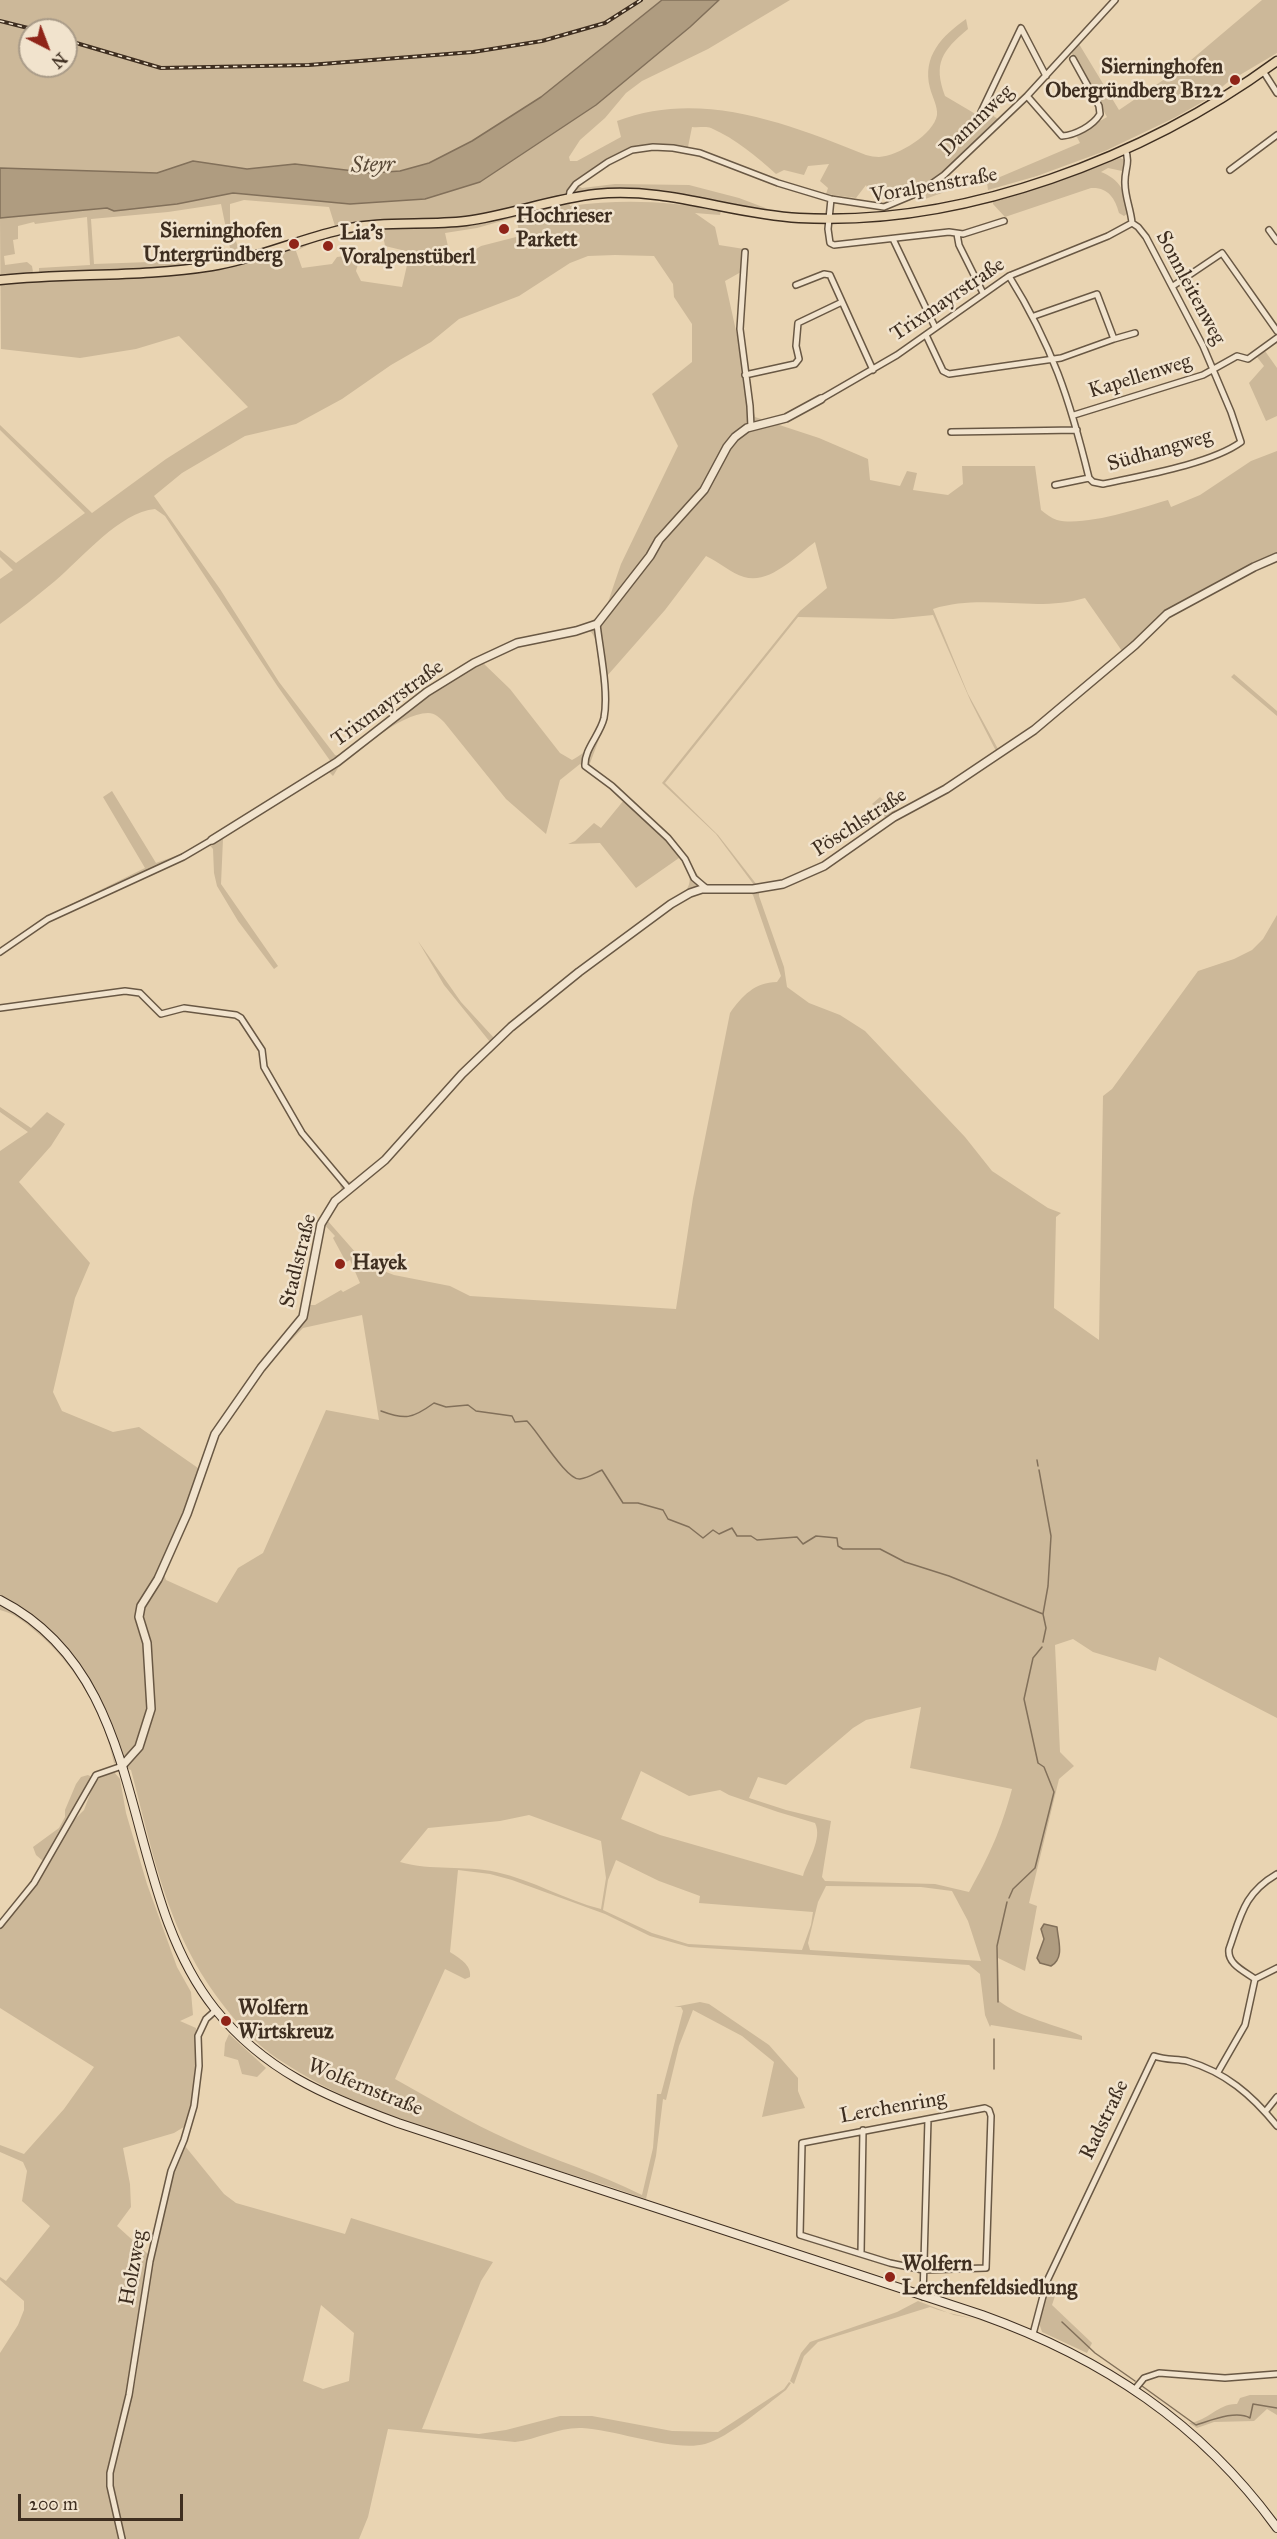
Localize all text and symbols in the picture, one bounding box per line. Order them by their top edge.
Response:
north arrow [18,18,78,78]
text: N [48,49,70,72]
place label: Sierninghofen Obergründberg B122 [1045,55,1223,105]
marker: Sierninghofen Obergründberg B122 [1228,73,1242,87]
street label: Dammweg [935,80,1019,162]
water label: Steyr [350,152,396,180]
street label: Voralpenstraße [869,162,999,210]
place label: Hochrieser Parkett [516,204,612,254]
place label: Sierninghofen Untergründberg [143,219,282,269]
place label: Lia's Voralpenstüberl [340,221,476,271]
marker: Hochrieser Parkett [497,222,511,236]
street label: Sonnleitenweg [1150,227,1230,349]
marker: Sierninghofen Untergründberg [287,237,301,251]
marker: Lia's Voralpenstüberl [321,239,335,253]
street label: Trixmayrstraße [886,253,1010,347]
street label: Kapellenweg [1085,349,1195,405]
street label: Südhangweg [1105,424,1215,478]
street label: Trixmayrstraße [327,655,449,753]
street label: Pöschlstraße [808,783,912,863]
street label: Stadlstraße [275,1211,323,1311]
place label: Hayek [352,1251,407,1277]
marker: Hayek [333,1257,347,1271]
place label: Wolfern Wirtskreuz [238,1996,334,2046]
marker: Wolfern Wirtskreuz [219,2014,233,2028]
street label: Wolfernstraße [304,2054,426,2122]
street label: Radstraße [1075,2076,1135,2164]
street label: Lerchenring [838,2086,948,2130]
street label: Holzweg [115,2228,153,2308]
place label: Wolfern Lerchenfeldsiedlung [902,2252,1077,2302]
marker: Wolfern Lerchenfeldsiedlung [883,2270,897,2284]
scale bar [21,2482,186,2520]
text: 200 m [29,2493,78,2515]

